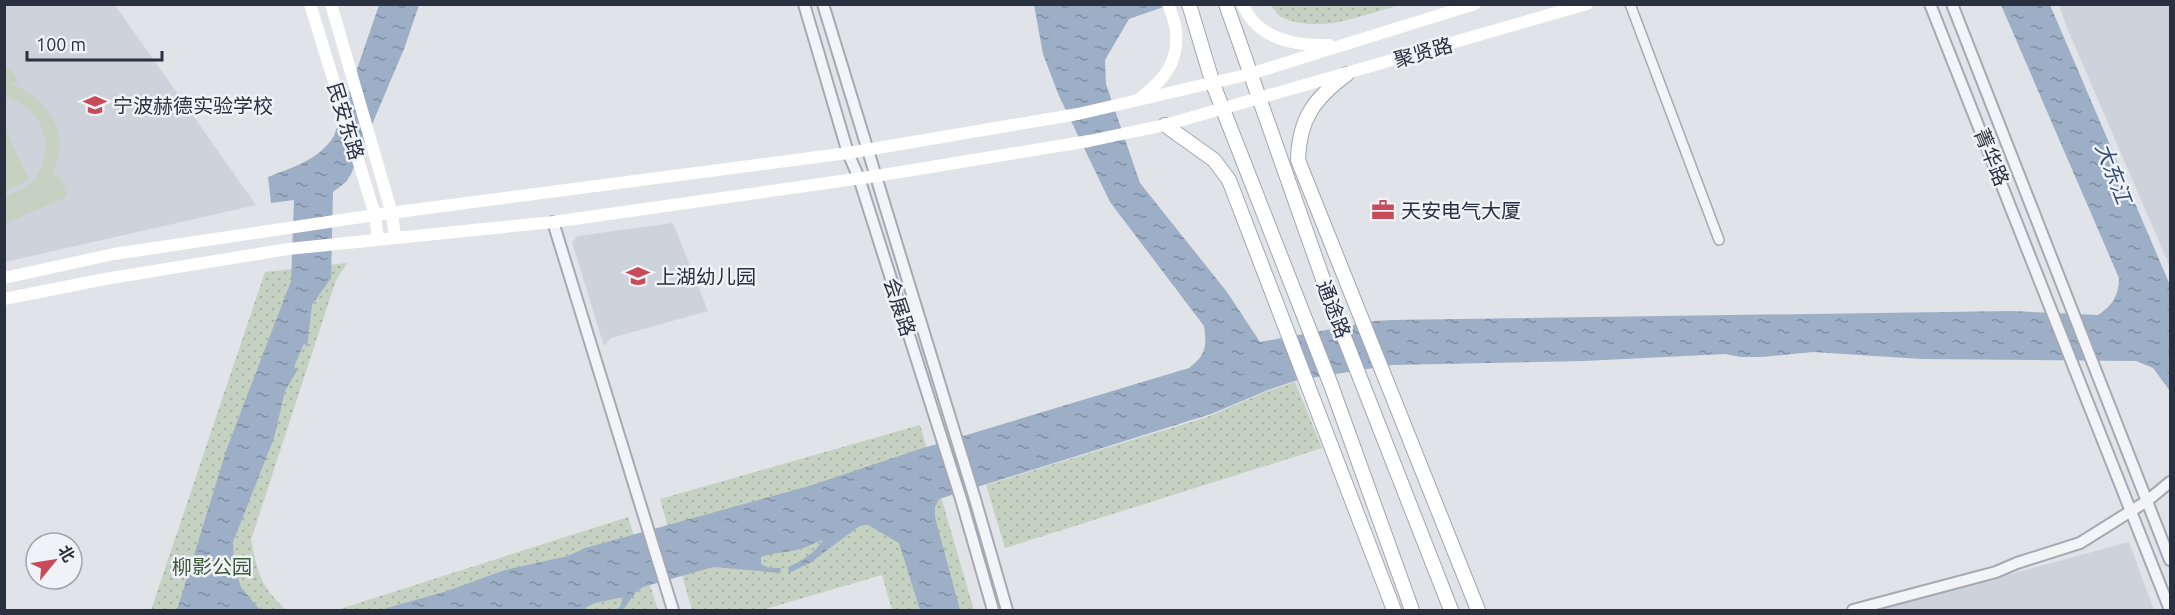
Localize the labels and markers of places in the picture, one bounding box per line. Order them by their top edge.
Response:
school or university icon: 宁波赫德实验学校 [82,92,108,118]
place label: 宁波赫德实验学校 [113,94,273,117]
office icon: 天安电气大厦 [1370,197,1396,223]
place label: 天安电气大厦 [1401,199,1521,222]
school or university icon: 上湖幼儿园 [625,263,651,289]
place label: 上湖幼儿园 [656,265,756,288]

